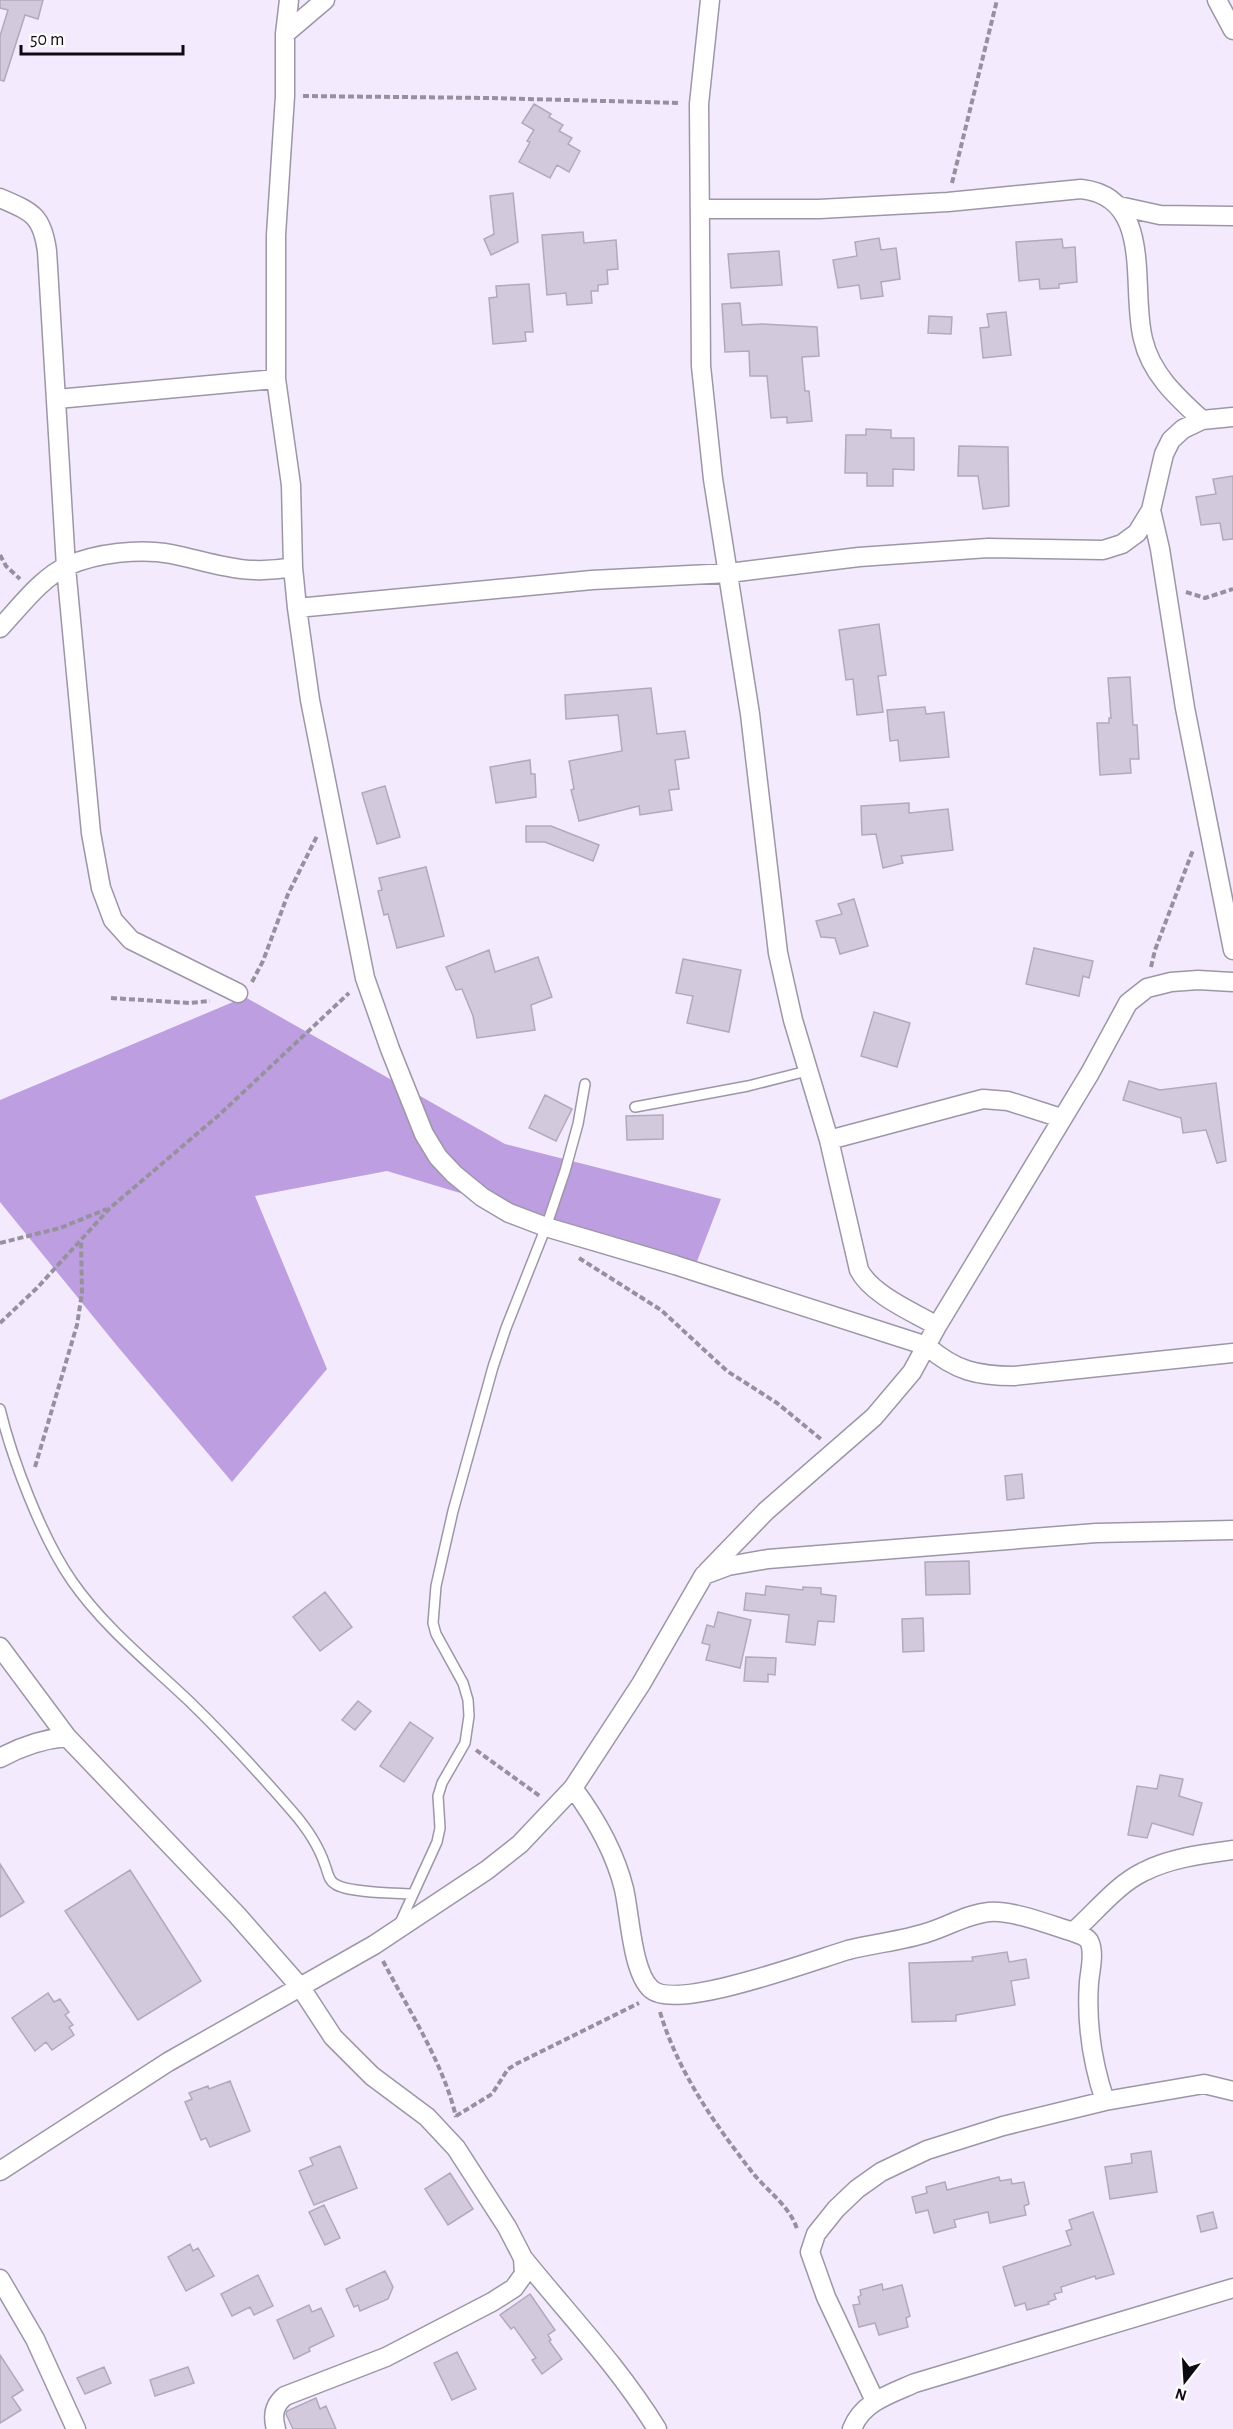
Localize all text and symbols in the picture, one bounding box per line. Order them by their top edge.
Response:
scale bar [21,18,183,56]
text: 50 m [30,31,64,49]
north arrow [1155,2351,1215,2411]
text: N [1173,2385,1189,2404]

